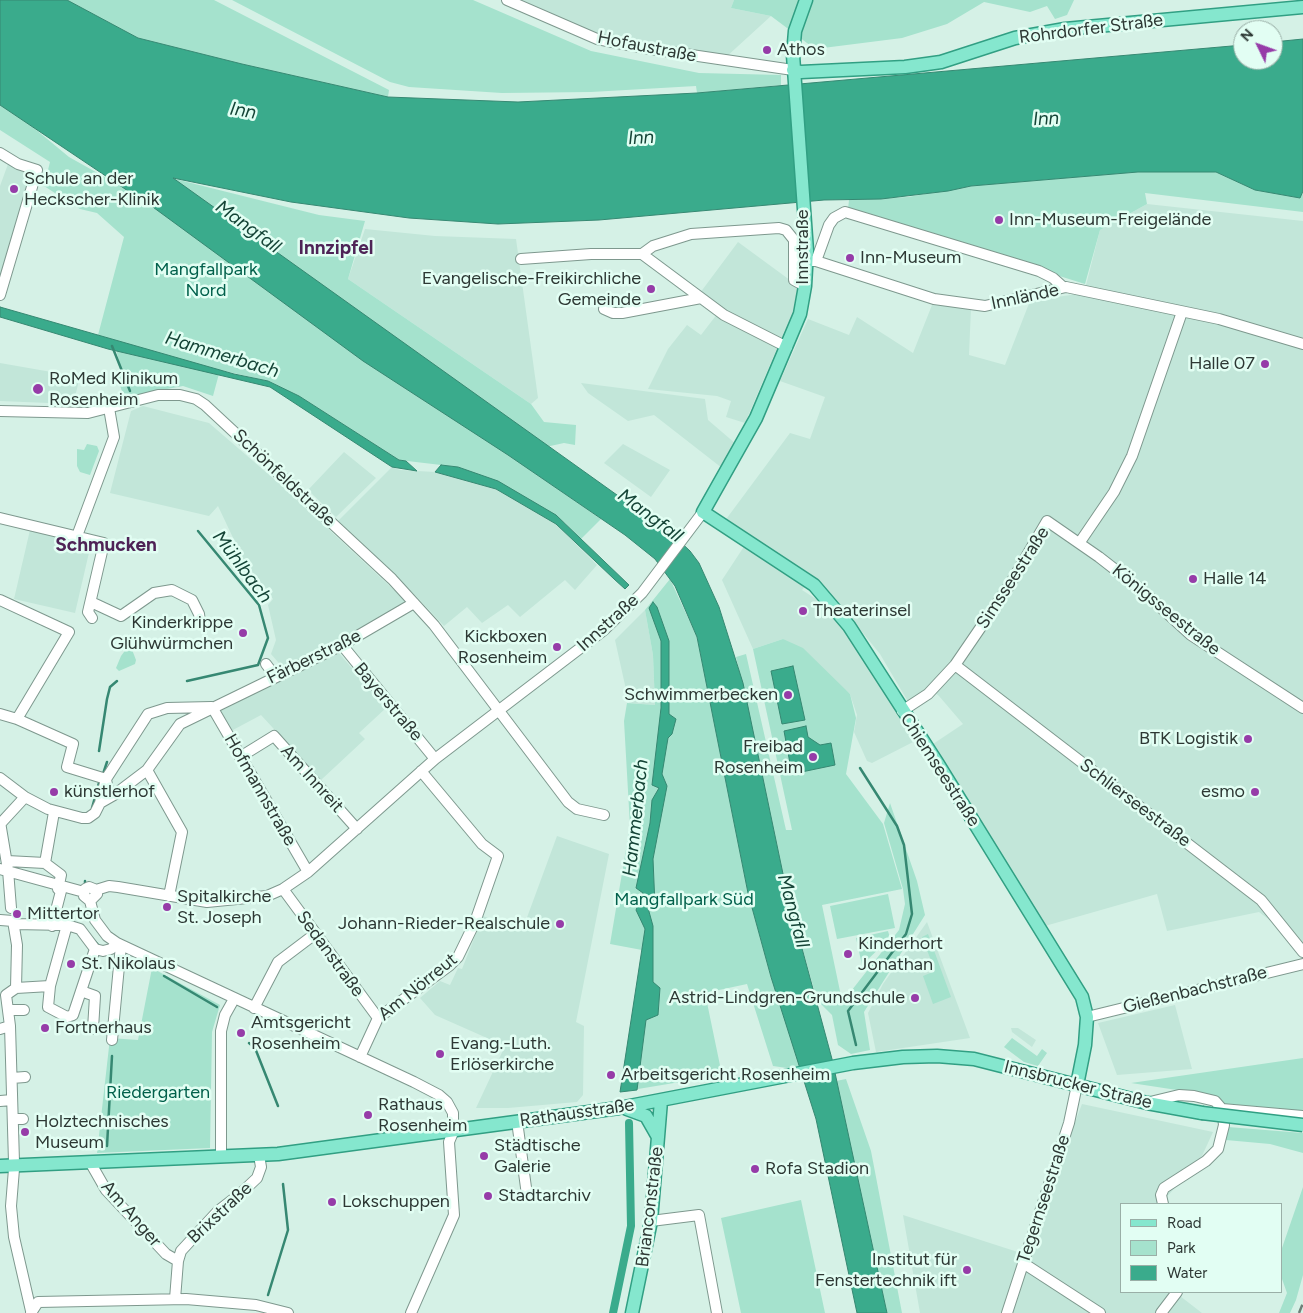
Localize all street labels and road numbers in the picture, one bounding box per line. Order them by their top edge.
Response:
street label: Rohrdorfer Straße [1018,9,1164,49]
street label: Hofaustraße [596,27,698,67]
street label: Innstraße [792,209,814,285]
street label: Innlände [989,279,1061,315]
street label: Schönfeldstraße [228,425,340,531]
street label: Simsseestraße [972,523,1054,633]
street label: Königsseestraße [1108,560,1224,660]
street label: Innstraße [573,590,643,656]
street label: Färberstraße [263,625,365,689]
street label: Bayerstraße [349,658,427,746]
street label: Chiemseestraße [895,709,985,831]
street label: Hofmannstraße [219,730,301,850]
street label: Am Innreit [276,741,348,817]
street label: Schlierseestraße [1075,754,1195,852]
street label: Sedanstraße [292,907,368,1001]
street label: Am Nörreut [374,949,462,1025]
street label: Gießenbachstraße [1121,962,1269,1018]
street label: Innsbrucker Straße [1002,1056,1154,1114]
street label: Rathausstraße [518,1094,636,1132]
street label: Tegernseestraße [1013,1132,1075,1266]
street label: Brianconstraße [632,1146,668,1268]
street label: Am Anger [96,1176,166,1252]
street label: Brixstraße [183,1178,257,1248]

